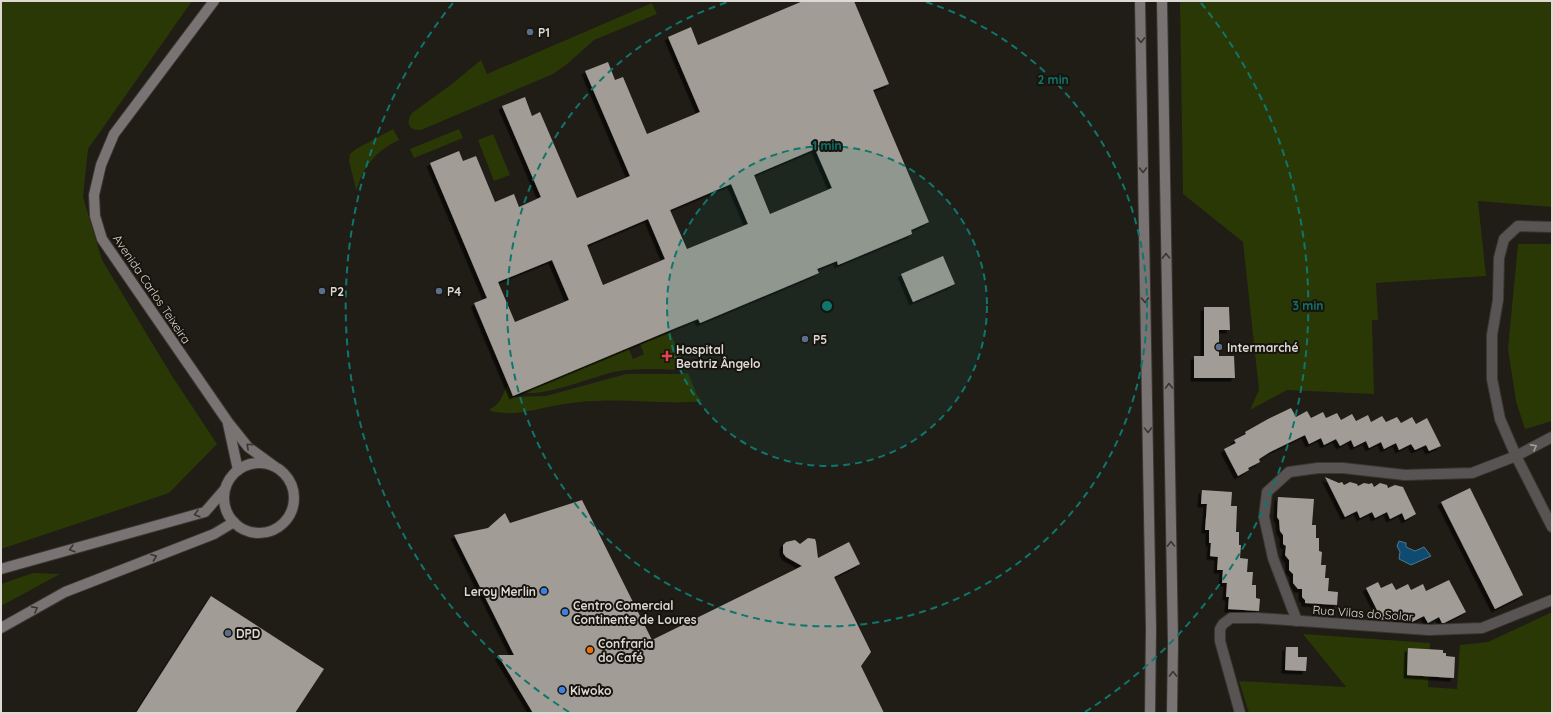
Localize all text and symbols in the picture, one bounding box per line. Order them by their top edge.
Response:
place label: P1 [538,25,550,40]
marker: P1 [525,27,535,37]
one-way arrow [1136,37,1145,43]
text: 2 min [1037,72,1069,87]
text: 1 min [812,138,842,153]
one-way arrow [1139,167,1147,173]
street label: Avenida Carlos Teixeira [110,232,194,346]
one-way arrow [1162,253,1170,259]
place label: P2 [330,284,344,299]
place label: P4 [447,284,461,299]
marker: P2 [317,286,327,296]
marker: P4 [434,286,444,296]
one-way arrow [1141,297,1149,303]
text: 3 min [1293,298,1323,313]
centre of rings [820,299,834,313]
place label: P5 [813,332,827,347]
marker: P5 [800,334,810,344]
place label: Intermarché [1227,340,1299,355]
place label: Hospital Beatriz Ângelo [676,342,761,371]
marker: Intermarché [1214,342,1224,352]
marker: Hospital Beatriz Ângelo [661,350,673,362]
one-way arrow [1164,383,1173,389]
one-way arrow [1143,427,1152,433]
one-way arrow [246,444,254,451]
one-way arrow [1530,444,1537,451]
one-way arrow [194,509,201,518]
one-way arrow [1167,541,1175,547]
one-way arrow [68,544,75,553]
one-way arrow [150,554,157,562]
place label: Leroy Merlin [464,584,536,599]
marker: Leroy Merlin [539,586,549,596]
place label: Centro Comercial Continente de Loures [573,598,697,627]
street label: Rua Vilas do Solar [1312,602,1414,624]
one-way arrow [31,607,38,614]
marker: Centro Comercial Continente de Loures [560,607,570,617]
place label: DPD [236,626,261,641]
marker: DPD [223,628,233,638]
place label: Confraria do Café [598,636,654,665]
marker: Confraria do Café [585,645,595,655]
one-way arrow [1168,671,1177,677]
place label: Kiwoko [570,683,612,698]
marker: Kiwoko [557,685,567,695]

